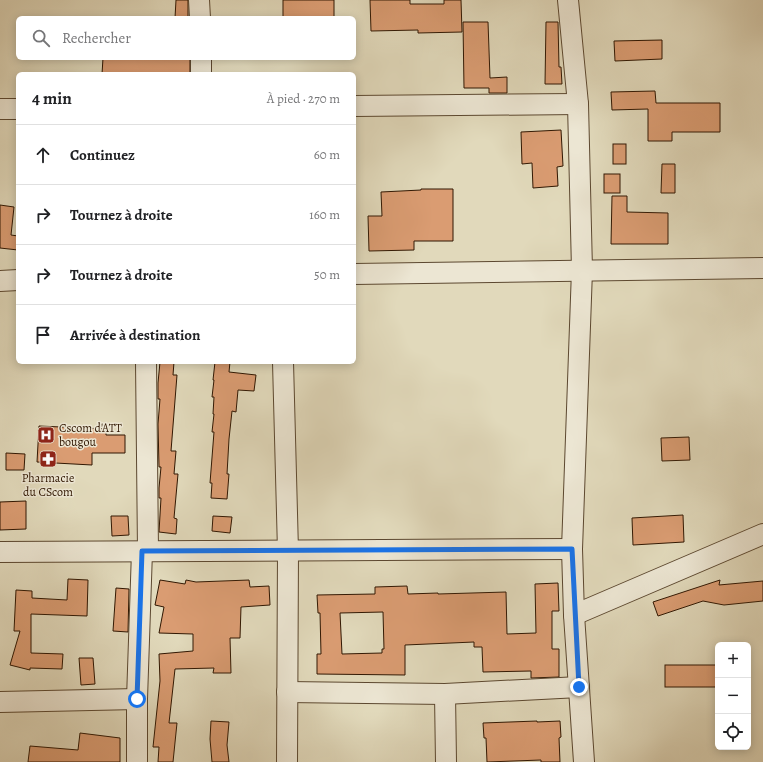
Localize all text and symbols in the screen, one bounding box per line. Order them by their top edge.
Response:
search box [16,16,356,60]
icon: search [30,27,52,49]
text: Rechercher [62,28,131,48]
text: 4 min [32,87,72,110]
text: À pied · 270 m [267,90,340,107]
icon: ahead [32,144,54,166]
text: Continuez [70,145,135,165]
text: 60 m [314,146,340,163]
icon: right [32,204,54,226]
text: Tournez à droite [70,205,173,225]
text: 160 m [309,206,340,223]
icon: right [32,264,54,286]
text: Tournez à droite [70,265,173,285]
text: 50 m [314,266,340,283]
icon: arrive [32,324,54,346]
text: Arrivée à destination [70,325,201,345]
place label: Cscom d'ATT bougou [59,420,122,450]
hospital icon: Cscom d'ATT bougou [36,425,56,445]
pharmacy icon: Pharmacie du CScom [38,449,58,469]
place label: Pharmacie du CScom [22,470,74,500]
map controls [715,642,751,750]
button: + [715,642,751,678]
route end [570,678,588,696]
button: − [715,678,751,714]
route start [128,690,146,708]
button: locate [715,714,751,750]

